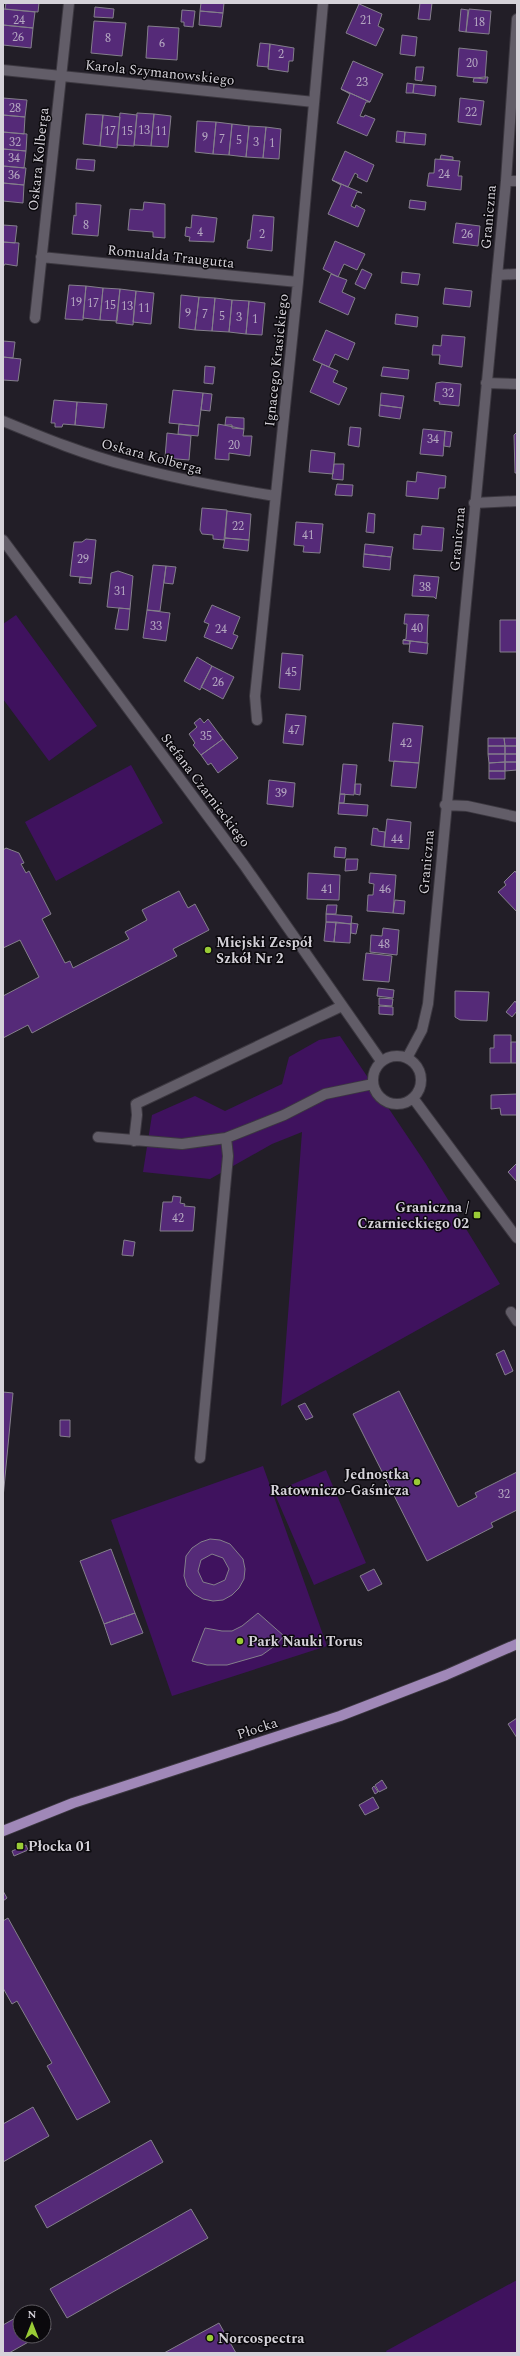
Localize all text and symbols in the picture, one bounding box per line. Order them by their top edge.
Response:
house number: 24 [13,11,25,30]
house number: 21 [360,11,372,30]
house number: 18 [473,13,485,32]
house number: 26 [12,28,24,47]
house number: 8 [105,29,111,48]
house number: 6 [159,34,165,53]
house number: 2 [278,45,284,64]
street label: Karola Szymanowskiego [84,54,236,91]
house number: 20 [466,54,478,73]
house number: 23 [356,73,368,92]
house number: 28 [9,99,21,118]
house number: 22 [465,103,477,122]
street label: Oskara Kolberga [23,106,54,212]
house number: 13 [138,121,150,140]
house number: 17 [104,122,116,141]
house number: 15 [121,122,133,141]
house number: 11 [155,122,167,141]
house number: 9 [202,128,208,147]
house number: 7 [219,130,225,149]
house number: 5 [236,131,242,150]
house number: 32 [9,133,21,152]
house number: 3 [253,133,259,152]
house number: 1 [269,134,275,153]
house number: 34 [8,149,20,168]
house number: 24 [438,165,450,184]
house number: 36 [8,166,20,185]
street label: Graniczna [475,184,502,250]
house number: 8 [83,216,89,235]
house number: 4 [197,223,203,242]
house number: 2 [259,225,265,244]
house number: 26 [461,225,473,244]
street label: Romualda Traugutta [106,239,236,274]
house number: 19 [70,293,82,312]
street label: Ignacego Krasickiego [259,293,294,428]
house number: 17 [87,294,99,313]
house number: 15 [104,296,116,315]
house number: 13 [121,297,133,316]
house number: 11 [138,299,150,318]
house number: 9 [185,304,191,323]
house number: 7 [202,305,208,324]
house number: 5 [219,307,225,326]
house number: 3 [236,308,242,327]
house number: 1 [252,310,258,329]
house number: 32 [442,384,454,403]
house number: 34 [427,430,439,449]
street label: Oskara Kolberga [99,433,205,480]
house number: 20 [228,436,240,455]
street label: Graniczna [444,506,471,572]
house number: 22 [232,517,244,536]
house number: 41 [302,526,314,545]
house number: 29 [77,550,89,569]
house number: 38 [419,578,431,597]
house number: 31 [114,582,126,601]
house number: 33 [150,617,162,636]
house number: 40 [411,619,423,638]
house number: 24 [215,620,227,639]
house number: 45 [285,663,297,682]
house number: 26 [212,673,224,692]
house number: 47 [288,721,300,740]
house number: 35 [200,727,212,746]
street label: Stefana Czarnieckiego [156,729,256,852]
house number: 42 [400,734,412,753]
house number: 39 [275,784,287,803]
street label: Graniczna [413,829,440,895]
house number: 44 [391,830,403,849]
house number: 41 [321,880,333,899]
house number: 46 [379,880,391,899]
place label: Miejski Zespół Szkół Nr 2 [216,932,313,969]
house number: 48 [378,935,390,954]
marker: Miejski Zespół Szkół Nr 2 [203,945,213,955]
place label: Graniczna / Czarnieckiego 02 [358,1197,469,1234]
house number: 42 [172,1209,184,1228]
marker: Graniczna / Czarnieckiego 02 [472,1210,482,1220]
place label: Jednostka Ratowniczo-Gaśnicza [270,1464,410,1501]
marker: Jednostka Ratowniczo-Gaśnicza [412,1477,422,1487]
house number: 32 [498,1485,510,1504]
place label: Park Nauki Torus [248,1631,363,1652]
marker: Park Nauki Torus [235,1636,245,1646]
street label: Płocka [234,1712,280,1745]
place label: Płocka 01 [28,1836,91,1857]
marker: Płocka 01 [15,1841,25,1851]
north arrow [12,2304,52,2344]
text: N [28,2306,37,2323]
place label: Norcospectra [218,2328,305,2349]
marker: Norcospectra [205,2333,215,2343]

